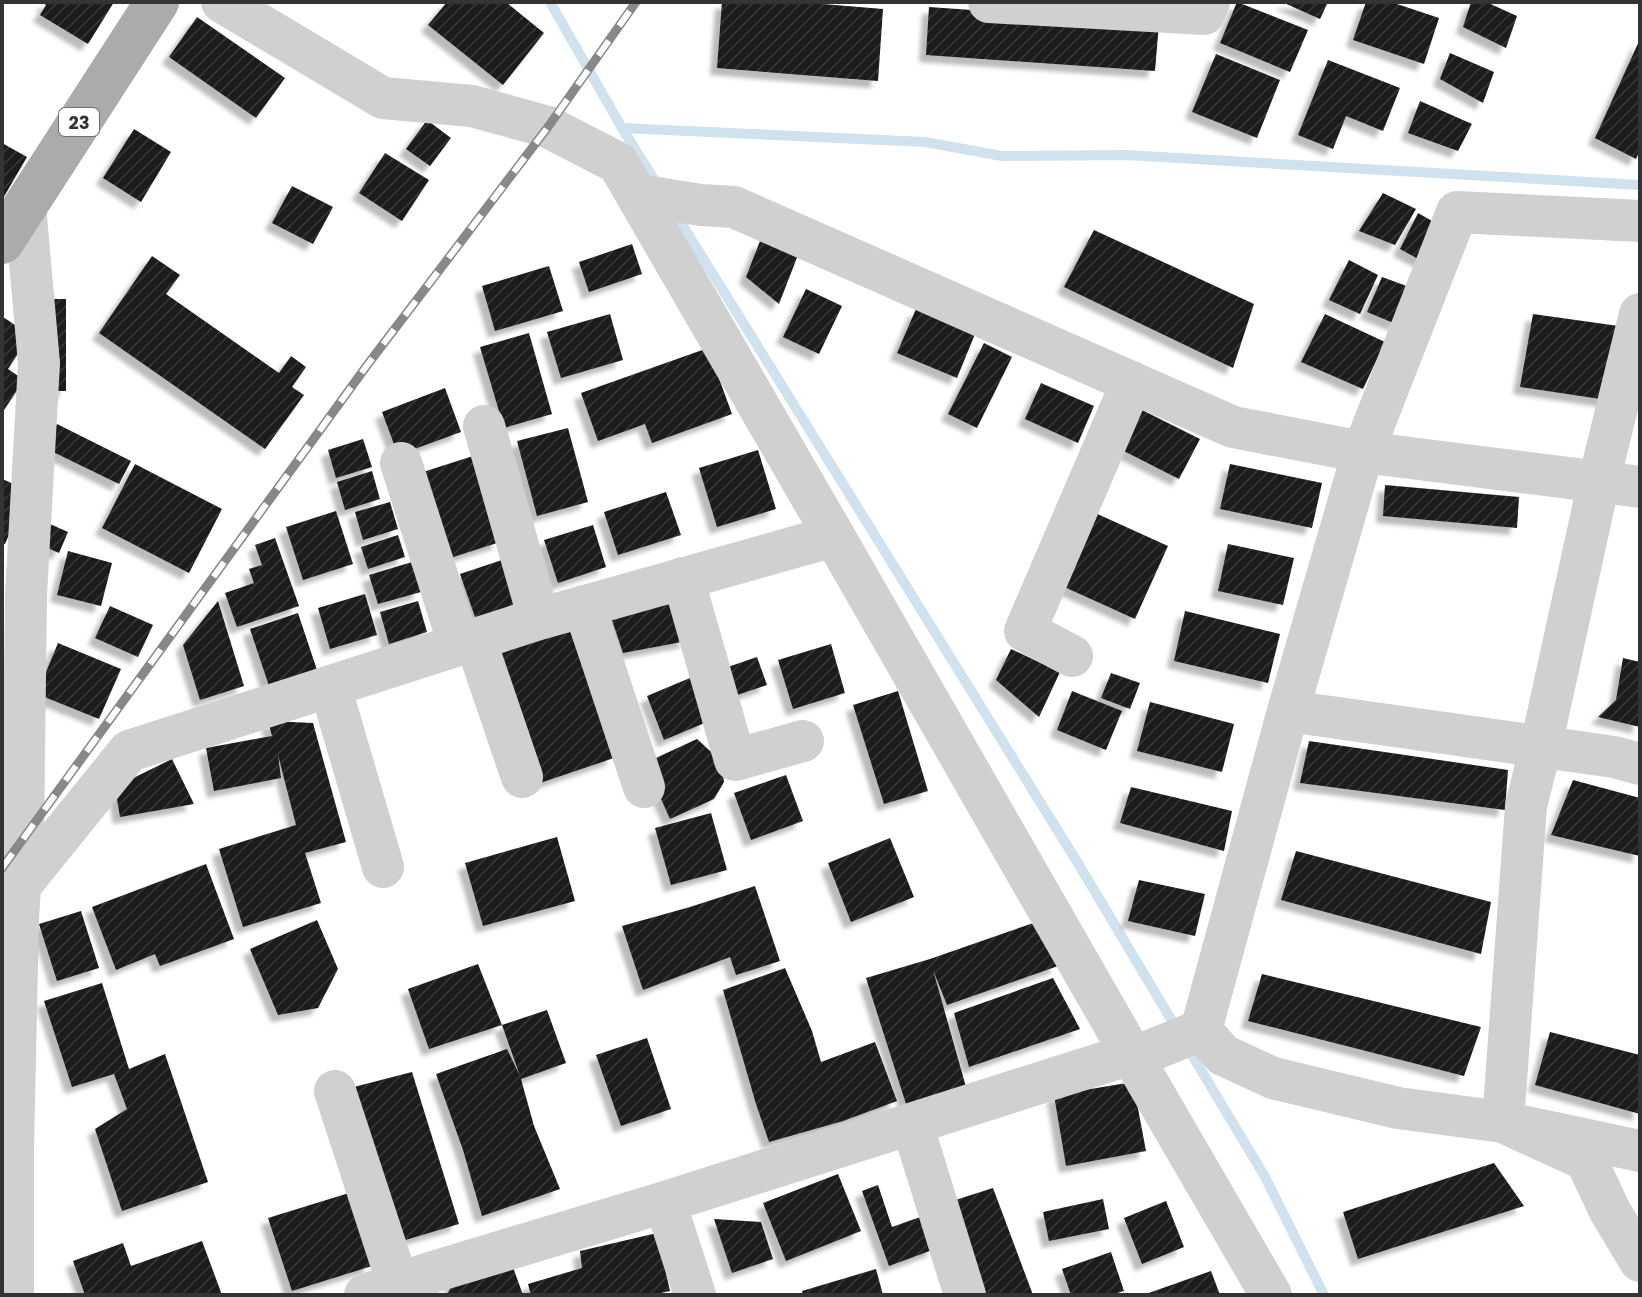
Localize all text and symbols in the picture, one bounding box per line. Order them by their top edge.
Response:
road number: 23 [59,108,99,136]

